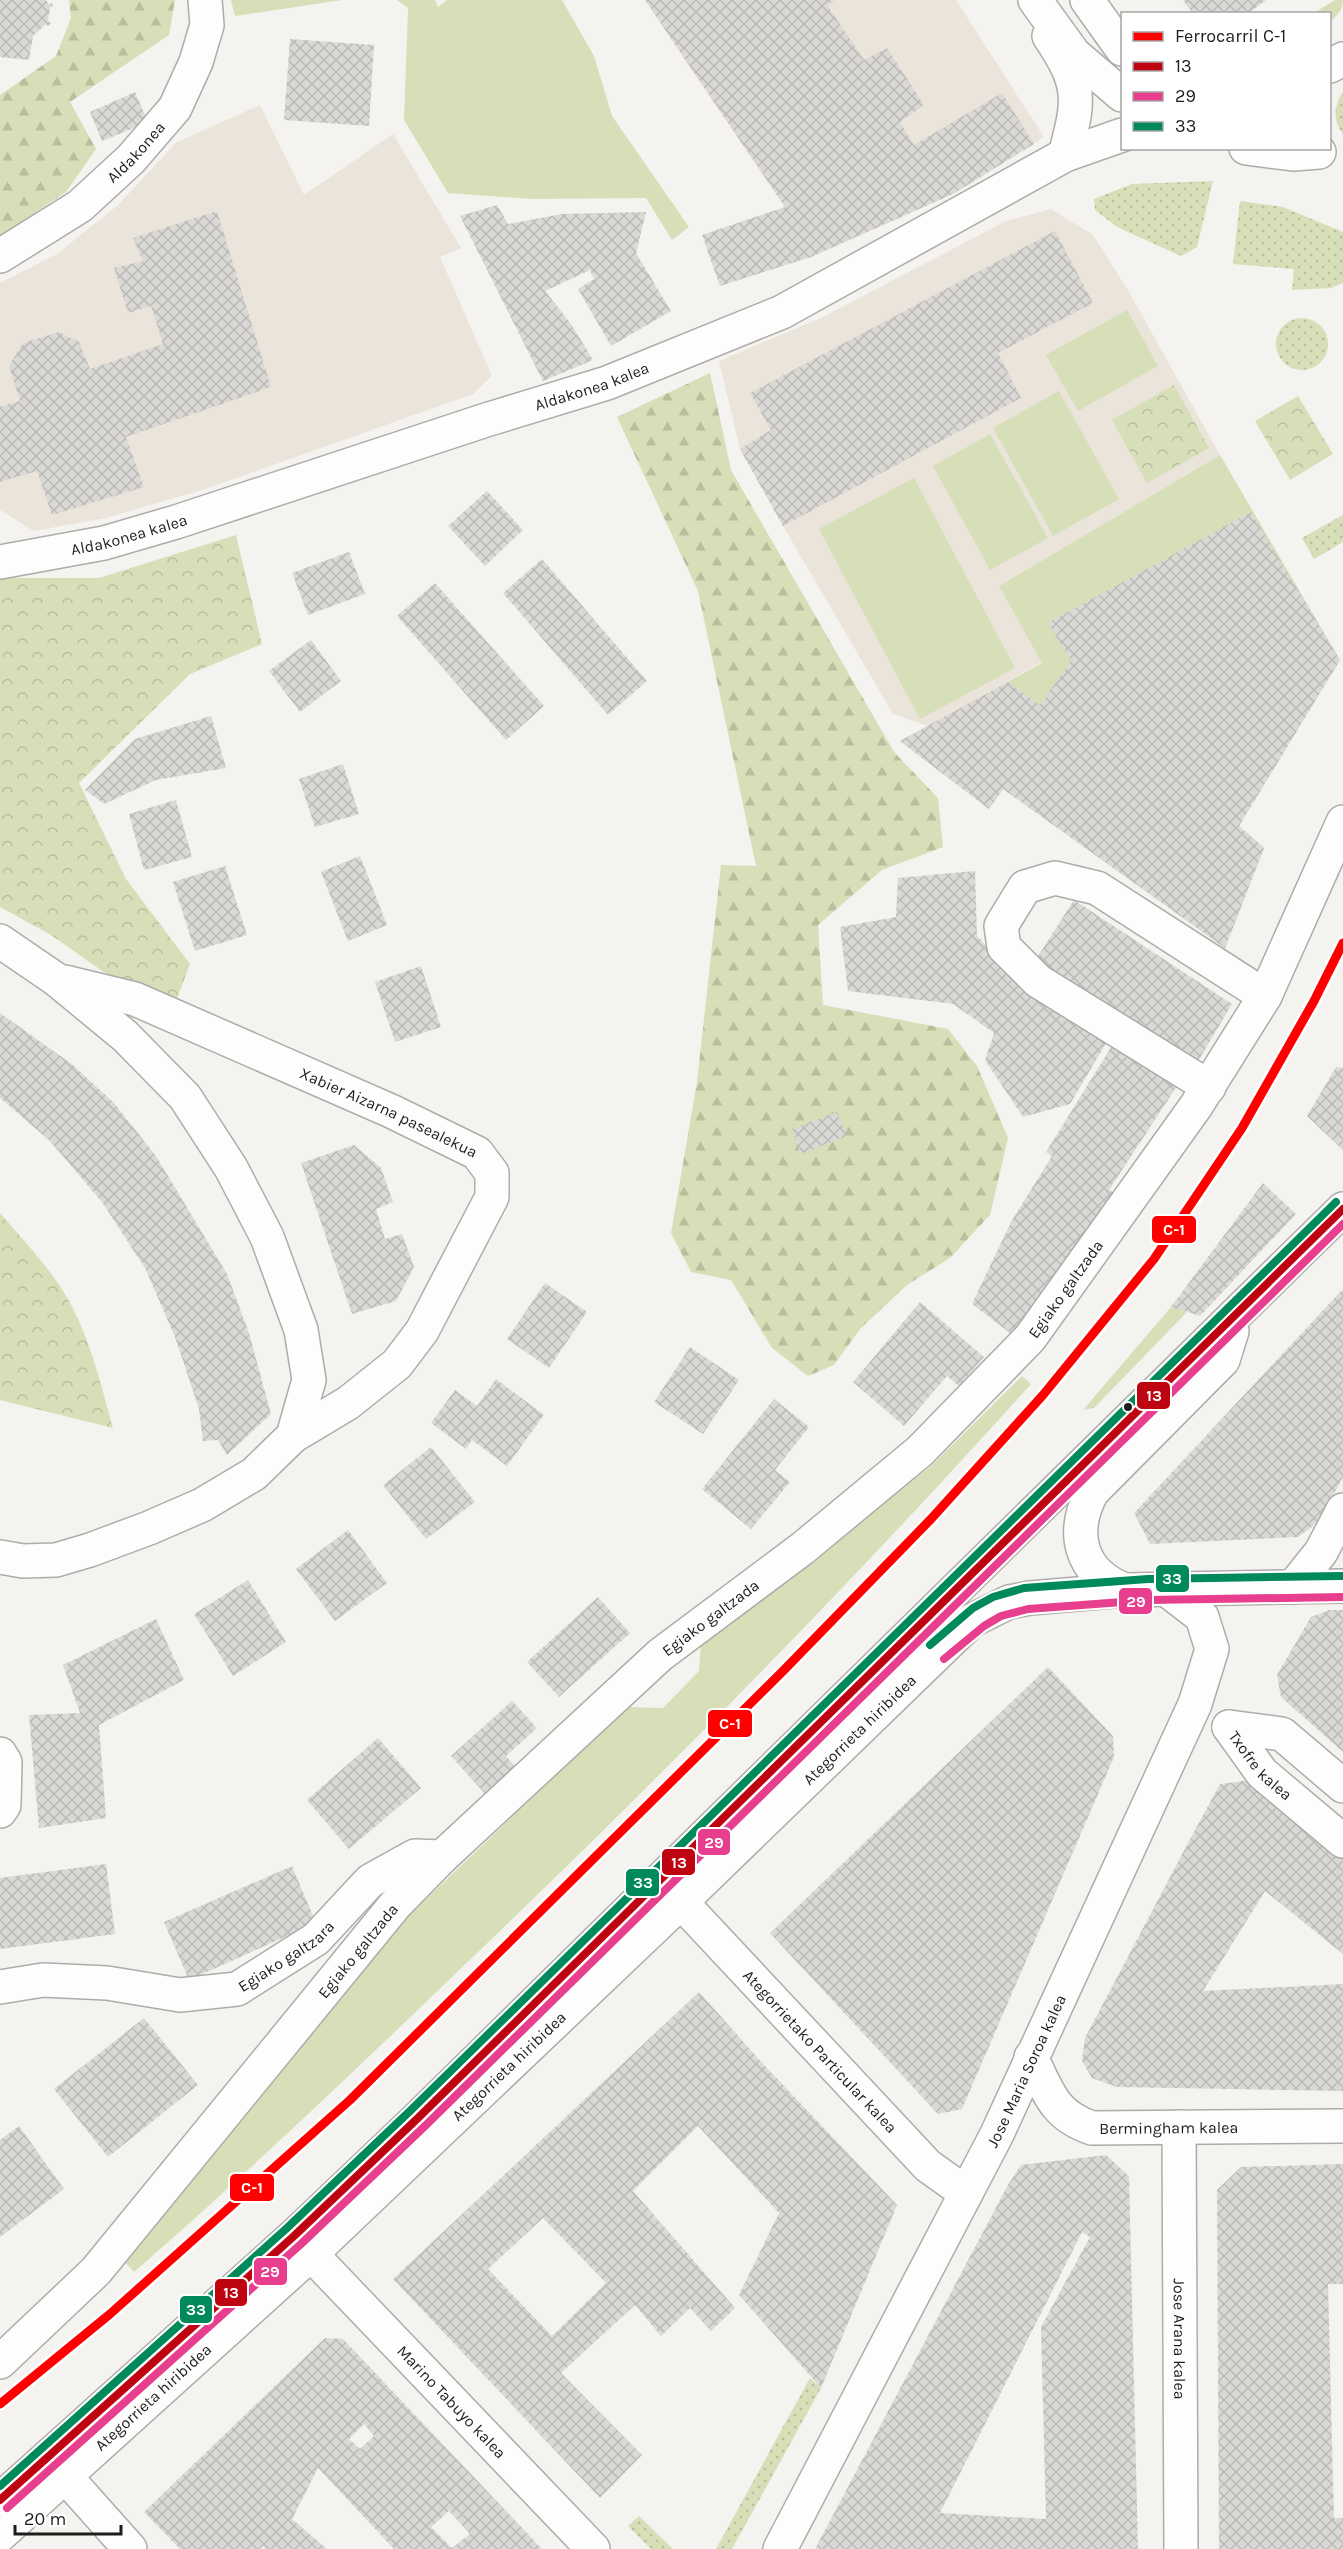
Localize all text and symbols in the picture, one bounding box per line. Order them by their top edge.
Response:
legend [1121,12,1331,150]
text: Ferrocarril C-1 [1175,25,1286,47]
text: 13 [1175,55,1192,77]
text: 29 [1175,85,1196,107]
text: 33 [1175,115,1196,137]
street label: Aldakonea [103,118,169,186]
street label: Aldakonea kalea [532,358,652,414]
street label: Aldakonea kalea [69,510,190,558]
street label: Xabier Aizarna pasealekua [297,1063,481,1161]
line badge: C-1 [1151,1215,1197,1244]
text: C-1 [1163,1220,1185,1239]
street label: Egiako galtzada [1024,1236,1107,1342]
line badge: 13 [1136,1381,1171,1410]
text: 13 [1146,1386,1162,1405]
unlabelled marker [1122,1401,1134,1413]
line badge: 33 [1155,1564,1190,1593]
text: 33 [1162,1569,1182,1588]
street label: Egiako galtzada [658,1575,762,1660]
line badge: 29 [1118,1587,1153,1615]
text: 29 [1126,1592,1146,1611]
street label: Ategorrieta hiribidea [799,1670,920,1788]
line badge: C-1 [707,1709,753,1738]
text: C-1 [719,1714,741,1733]
street label: Txofre kalea [1225,1727,1296,1804]
line badge: 29 [697,1828,731,1856]
text: 29 [704,1833,724,1852]
line badge: 13 [661,1848,696,1876]
text: 13 [671,1853,687,1872]
line badge: 33 [625,1868,660,1897]
text: 33 [633,1873,653,1892]
street label: Egiako galtzada [314,1900,402,2002]
street label: Egiako galtzara [234,1917,338,1996]
street label: Ategorrietako Particular kalea [739,1965,901,2137]
street label: Jose Maria Soroa kalea [982,1991,1070,2150]
street label: Ategorrieta hiribidea [448,2007,570,2125]
street label: Bermingham kalea [1099,2117,1238,2137]
line badge: C-1 [229,2173,275,2202]
text: C-1 [241,2178,263,2197]
line badge: 29 [253,2257,288,2286]
text: 29 [260,2262,280,2281]
line badge: 13 [214,2278,248,2307]
street label: Jose Arana kalea [1170,2278,1190,2400]
text: 13 [223,2283,239,2302]
line badge: 33 [179,2295,213,2324]
text: 33 [186,2300,206,2319]
street label: Ategorrieta hiribidea [91,2339,215,2454]
street label: Marino Tabuyo kalea [394,2341,510,2462]
scale bar [15,2498,122,2536]
text: 20 m [24,2508,66,2530]

